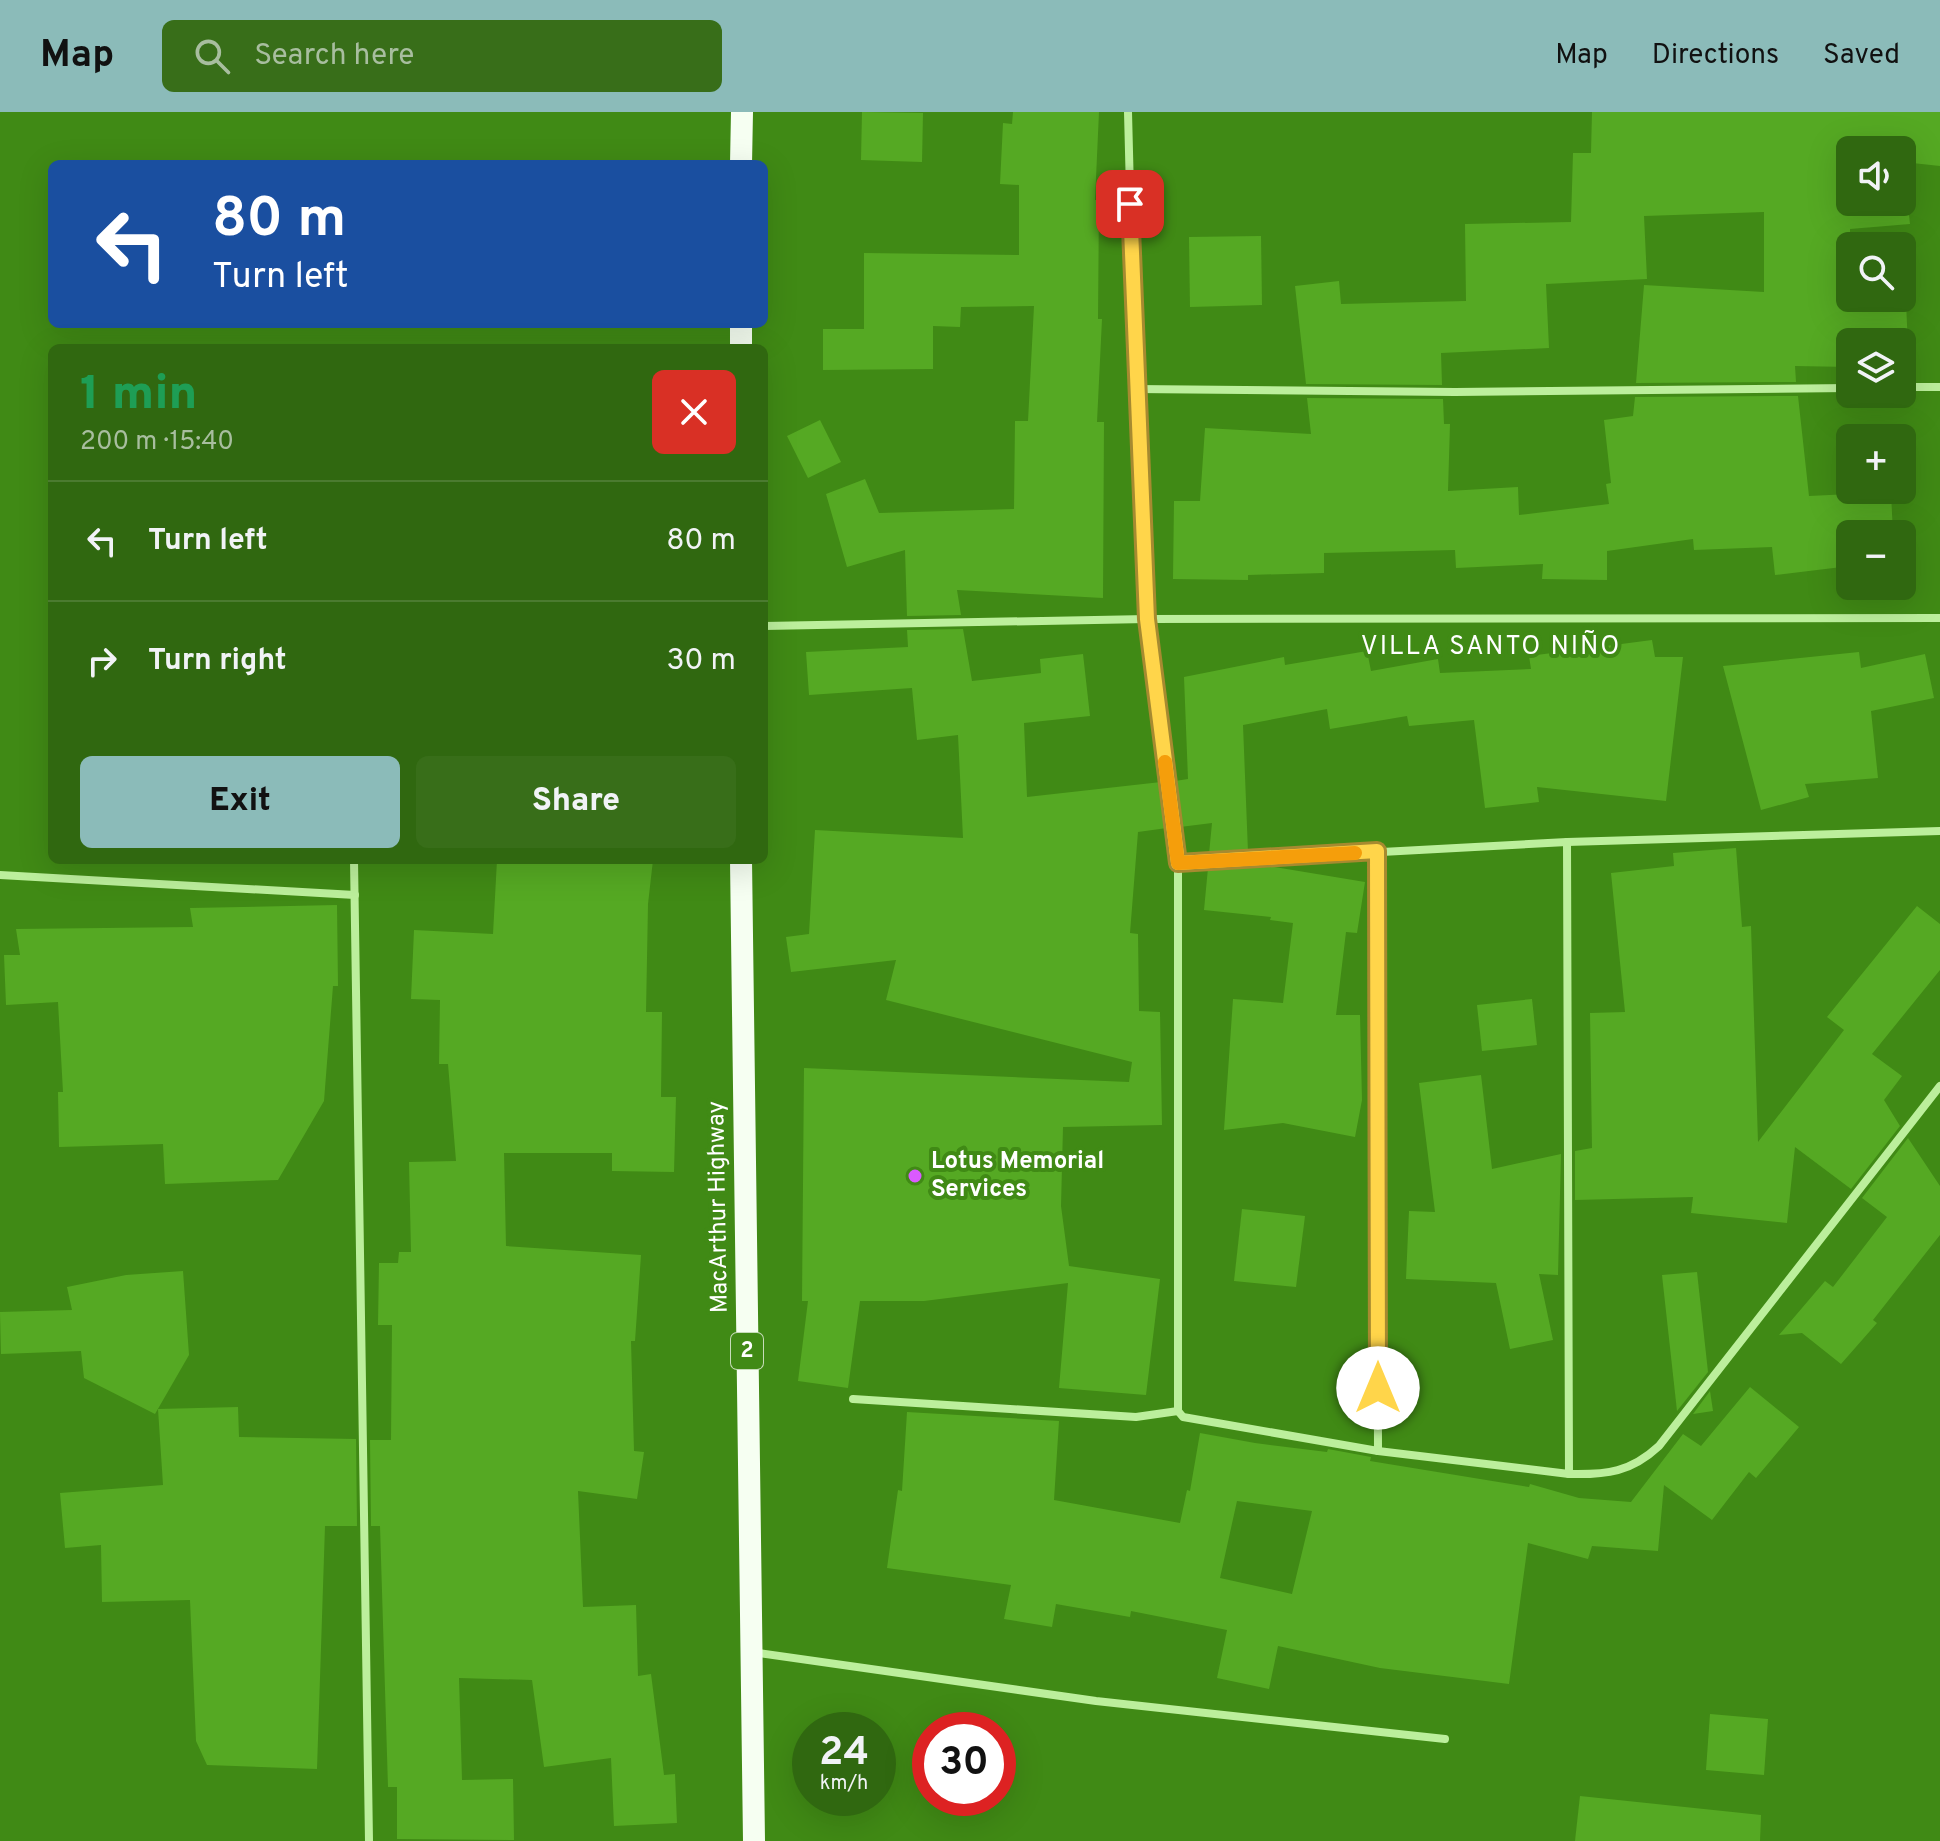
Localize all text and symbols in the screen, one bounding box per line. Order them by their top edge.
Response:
search box [162,20,722,92]
text: Map [40,32,114,81]
icon: search [190,34,234,78]
text: Search here [254,38,414,75]
text: Map [1555,38,1608,74]
text: Directions [1652,38,1779,74]
text: Saved [1823,38,1900,74]
map controls [1836,136,1916,600]
button: sound [1836,136,1916,216]
pin [1096,170,1164,238]
icon: arrive [1108,182,1152,226]
text: 80 m [212,186,346,256]
icon: left [80,192,184,296]
button: search [1836,232,1916,312]
text: Turn left [212,255,349,301]
button: layers [1836,328,1916,408]
text: 1 min [80,366,197,426]
button: close [652,370,736,454]
button: + [1836,424,1916,504]
text: 200 m · 15:40 [80,426,234,459]
icon: left [80,519,124,563]
button: − [1836,520,1916,600]
text: Turn left [148,523,268,560]
text: 80 m [666,523,736,560]
district label: VILLA SANTO NIÑO [1361,630,1621,664]
icon: right [80,639,124,683]
text: Turn right [148,643,286,680]
text: 30 m [667,643,736,680]
button: Exit [80,756,400,848]
button: Share [416,756,736,848]
street label: MacArthur Highway [702,1101,736,1313]
place label: Lotus Memorial Services [931,1147,1104,1205]
marker: Lotus Memorial Services [906,1167,924,1185]
road number: 2 [731,1333,763,1369]
position arrow [1336,1346,1420,1430]
speed limit sign: 30 [912,1712,1016,1816]
text: 24 [819,1729,869,1779]
text: km/h [820,1771,868,1797]

